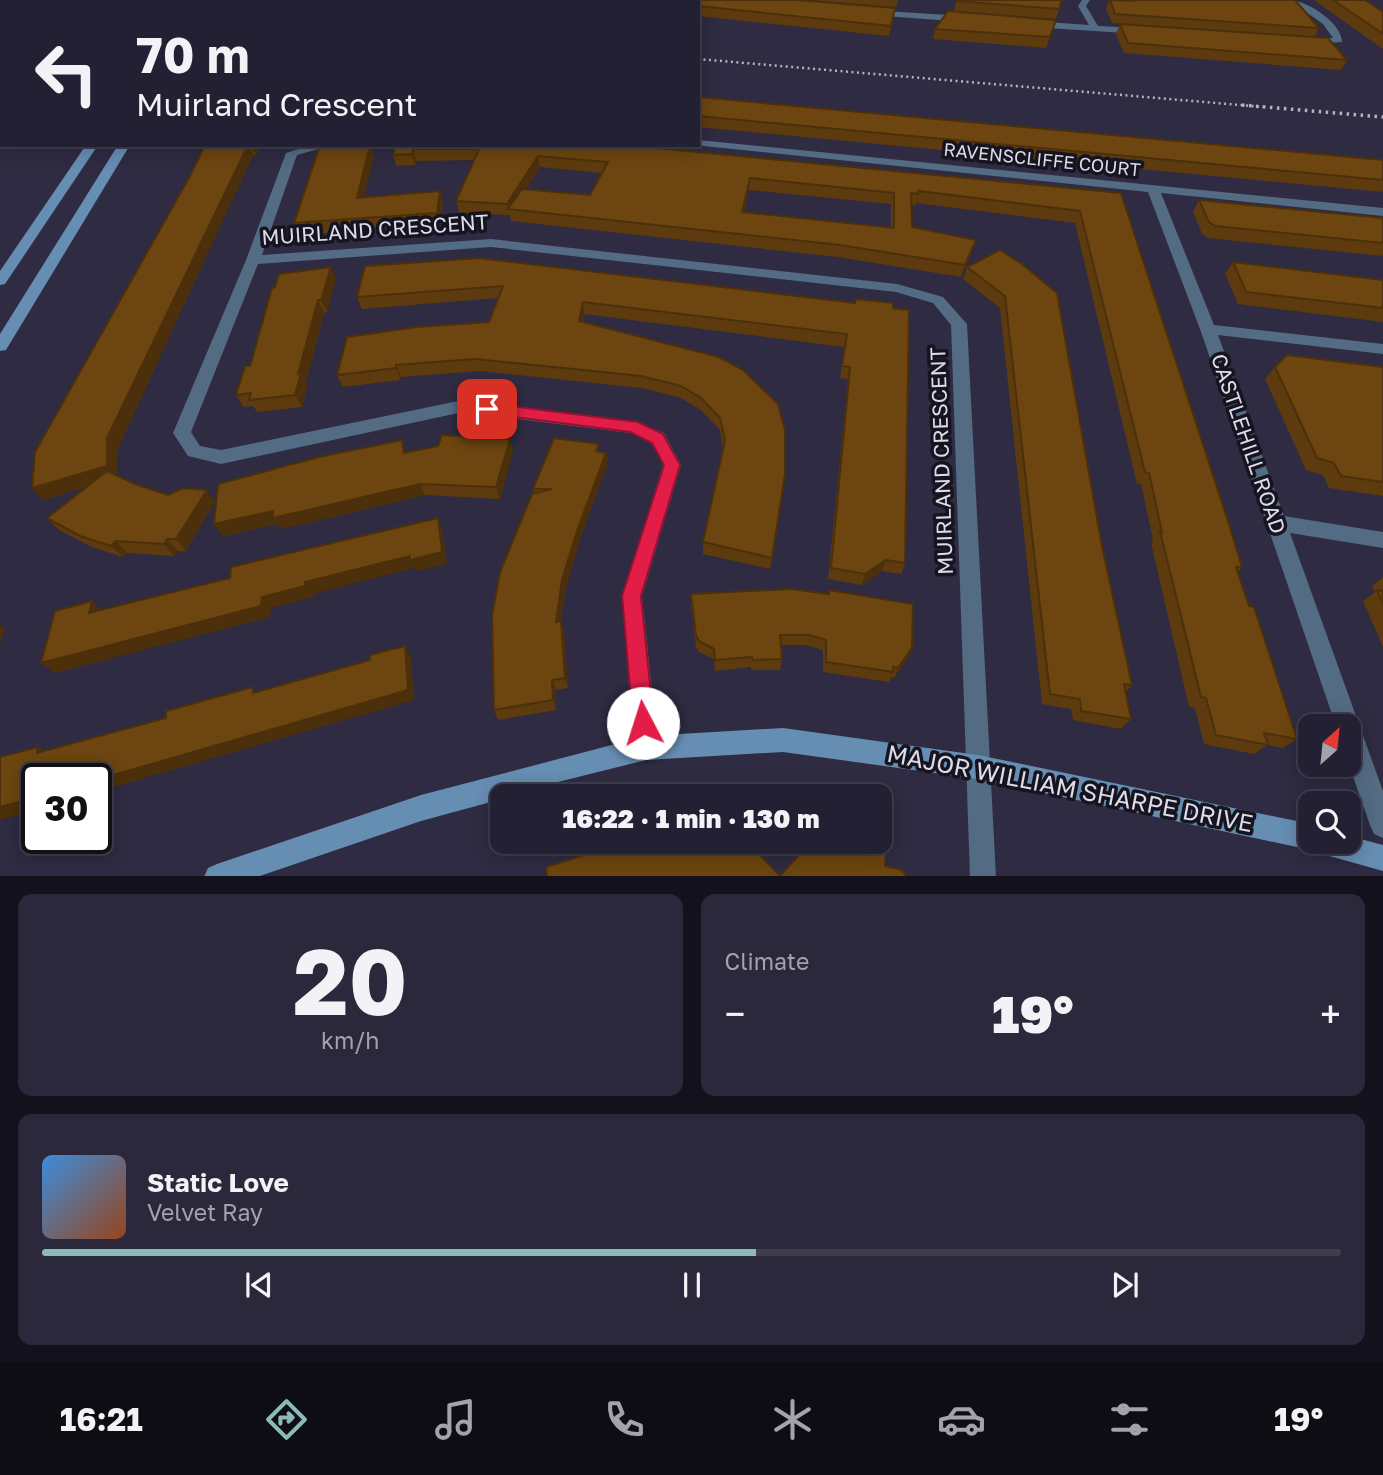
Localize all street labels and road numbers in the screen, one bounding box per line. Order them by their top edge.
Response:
street label: RAVENSCLIFFE COURT [943,138,1142,180]
street label: MUIRLAND CRESCENT [260,208,489,250]
street label: MUIRLAND CRESCENT [924,347,958,575]
street label: CASTLEHILL ROAD [1206,350,1292,537]
street label: MAJOR WILLIAM SHARPE DRIVE [885,738,1256,837]

